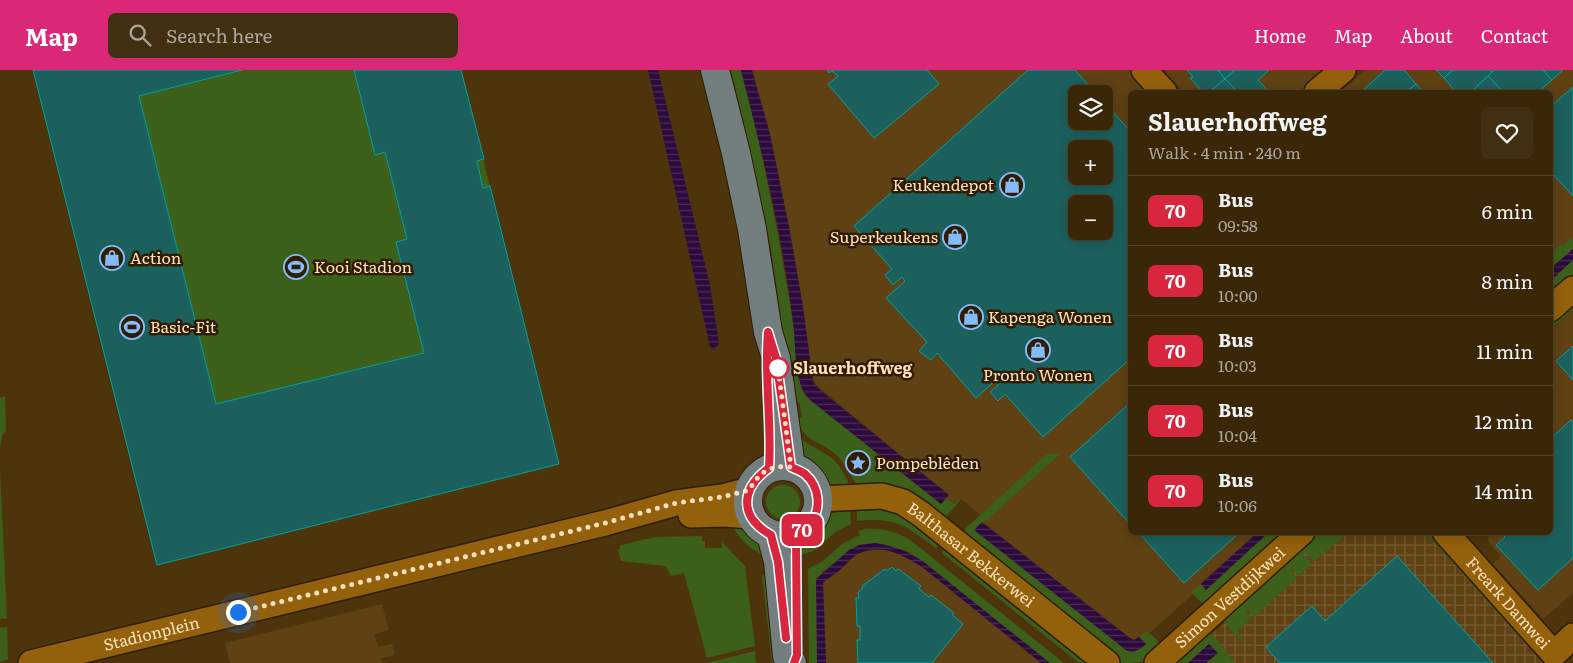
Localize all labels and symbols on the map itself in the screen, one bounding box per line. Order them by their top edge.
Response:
place label: Keukendepot [892,172,995,196]
shop icon: Keukendepot [999,172,1025,198]
place label: Superkeukens [830,224,938,248]
shop icon: Superkeukens [942,224,968,250]
shop icon: Action [99,245,125,271]
place label: Action [130,245,182,269]
sports icon: Kooi Stadion [283,254,309,280]
place label: Kooi Stadion [314,254,413,278]
shop icon: Kapenga Wonen [958,304,984,330]
place label: Kapenga Wonen [988,304,1112,328]
sports icon: Basic-Fit [119,314,145,340]
place label: Basic-Fit [150,314,217,338]
shop icon: Pronto Wonen [1025,337,1051,363]
place label: Slauerhoffweg [793,355,913,379]
marker: Slauerhoffweg [767,357,789,379]
place label: Pronto Wonen [983,362,1093,386]
place icon: Pompeblêden [845,450,871,476]
place label: Pompeblêden [876,450,980,474]
street label: Balthasar Bekkerwei [903,495,1041,612]
line badge: 70 [780,514,824,546]
street label: Simon Vestdijkwei [1168,540,1290,653]
street label: Freark Damwei [1461,551,1557,654]
your location [226,600,251,625]
street label: Stadionplein [101,609,202,656]

